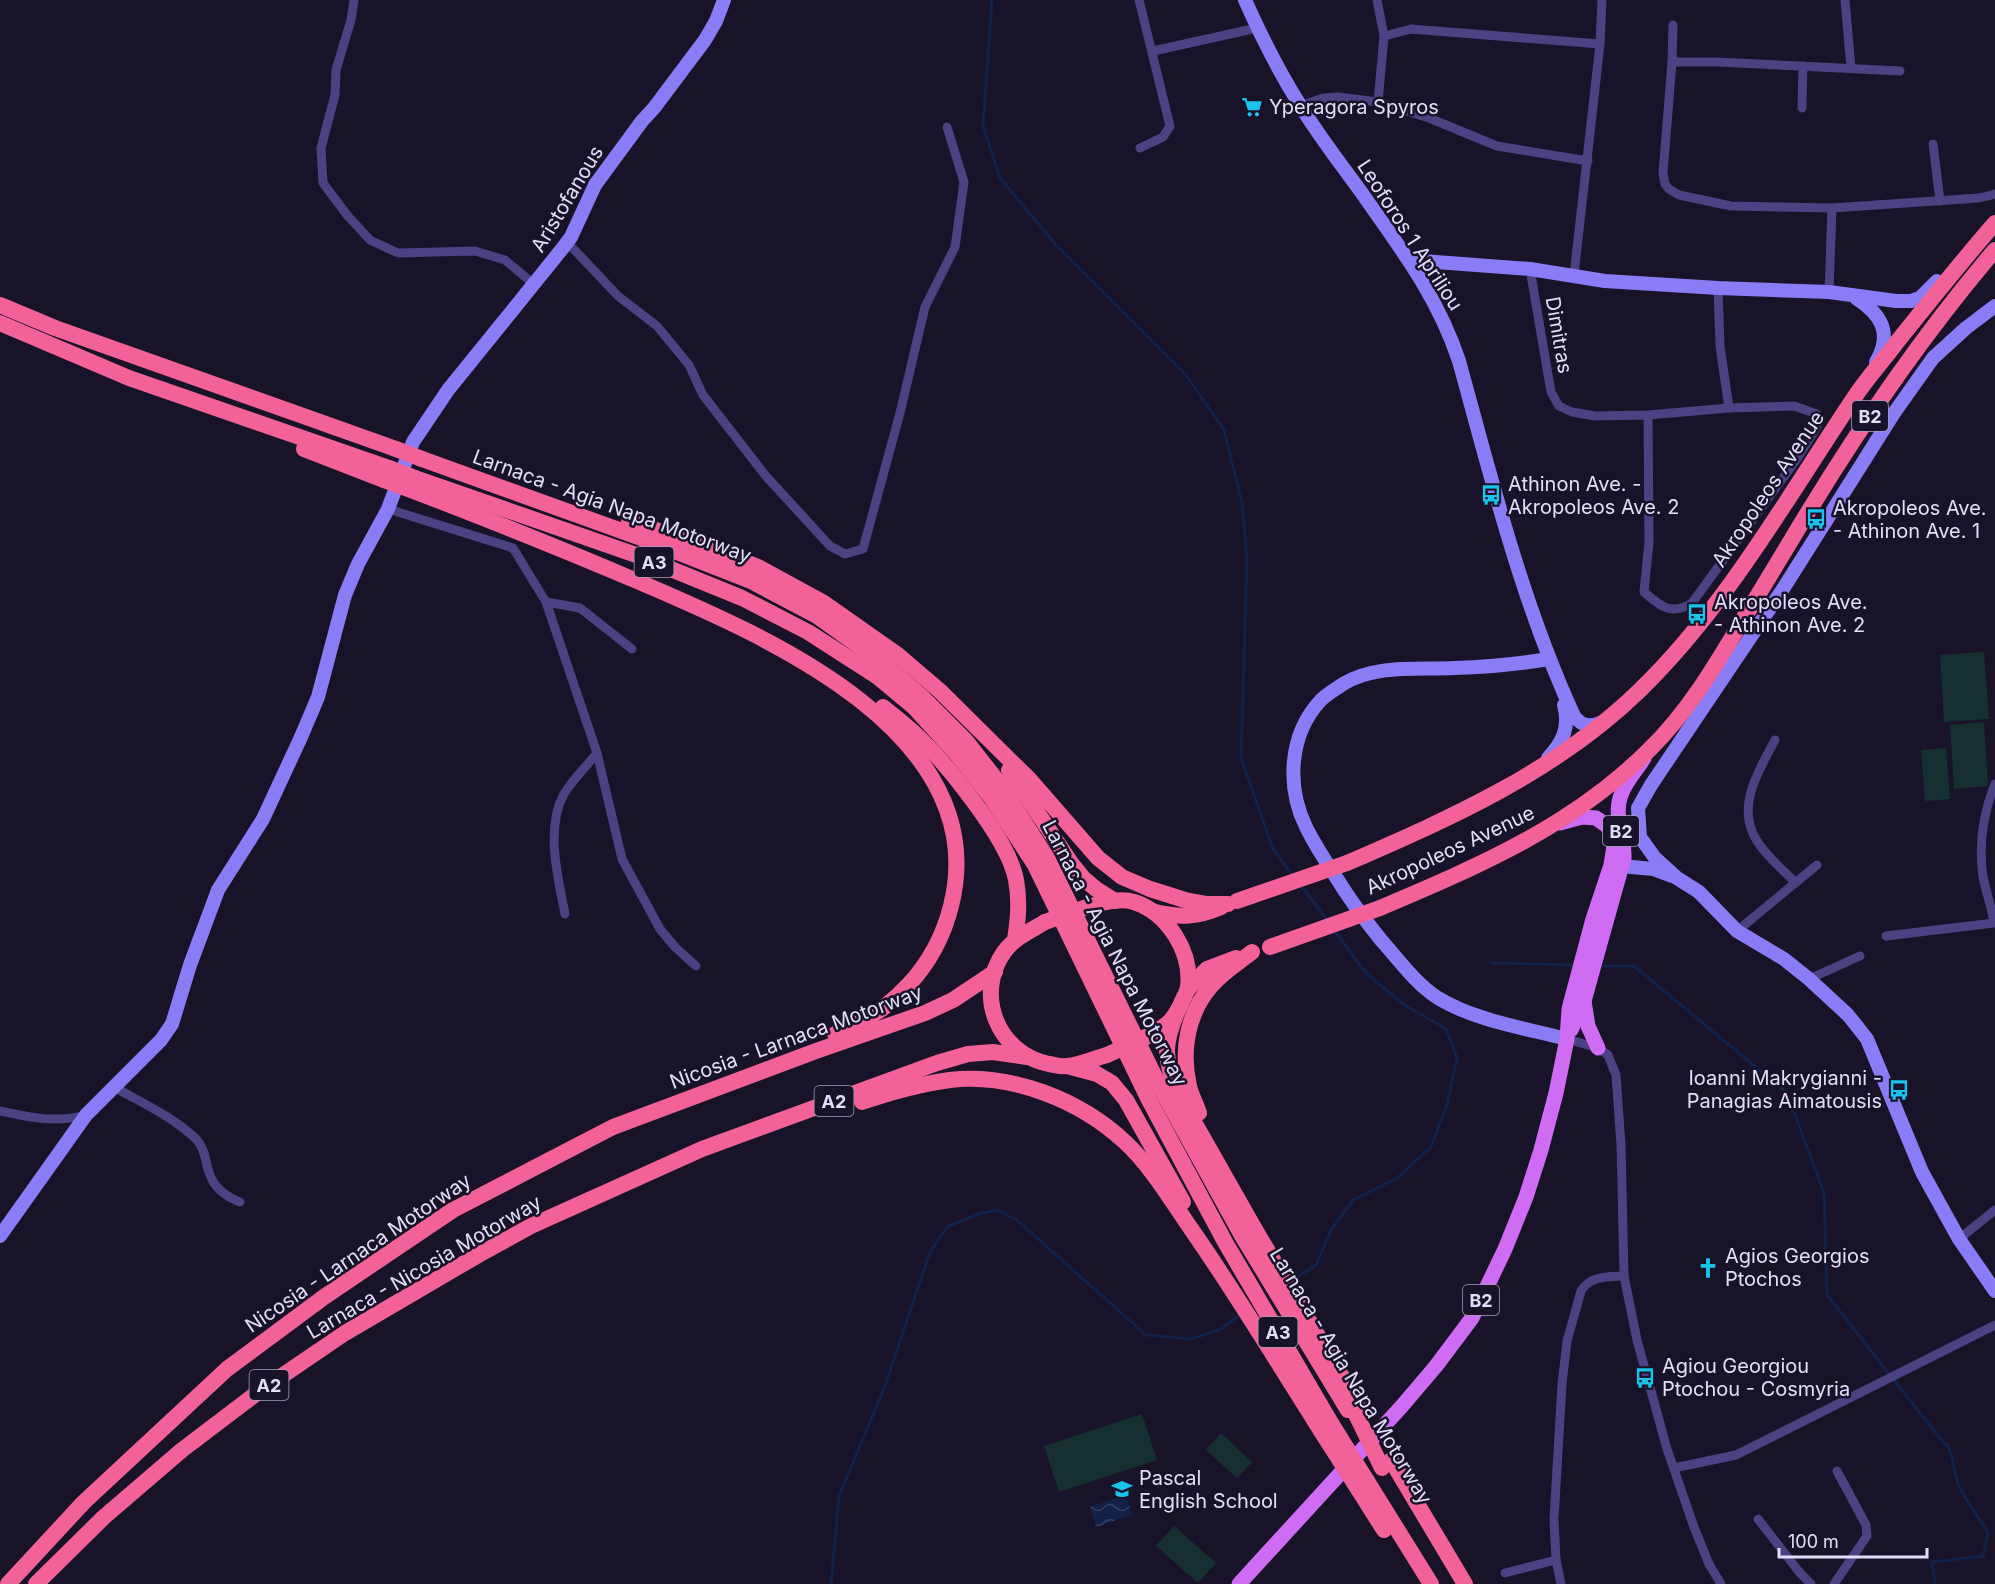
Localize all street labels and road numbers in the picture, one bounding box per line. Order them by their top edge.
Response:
street label: Aristofanous [526,141,608,257]
street label: Leoforos 1 Apriliou [1352,155,1468,315]
street label: Dimitras [1540,295,1578,375]
road number: B2 [1852,401,1888,431]
street label: Akropoleos Avenue [1707,406,1829,572]
street label: Larnaca - Agia Napa Motorway [469,444,755,568]
road number: A3 [634,547,674,577]
street label: Akropoleos Avenue [1362,800,1538,900]
street label: Larnaca - Agia Napa Motorway [1037,816,1193,1090]
road number: B2 [1603,816,1639,846]
street label: Nicosia - Larnaca Motorway [666,980,926,1094]
road number: A2 [814,1086,854,1116]
street label: Nicosia - Larnaca Motorway [241,1168,475,1338]
street label: Larnaca - Nicosia Motorway [302,1190,546,1344]
street label: Larnaca - Agia Napa Motorway [1265,1244,1437,1508]
road number: B2 [1463,1285,1499,1315]
road number: A3 [1258,1317,1298,1347]
road number: A2 [250,1370,288,1400]

